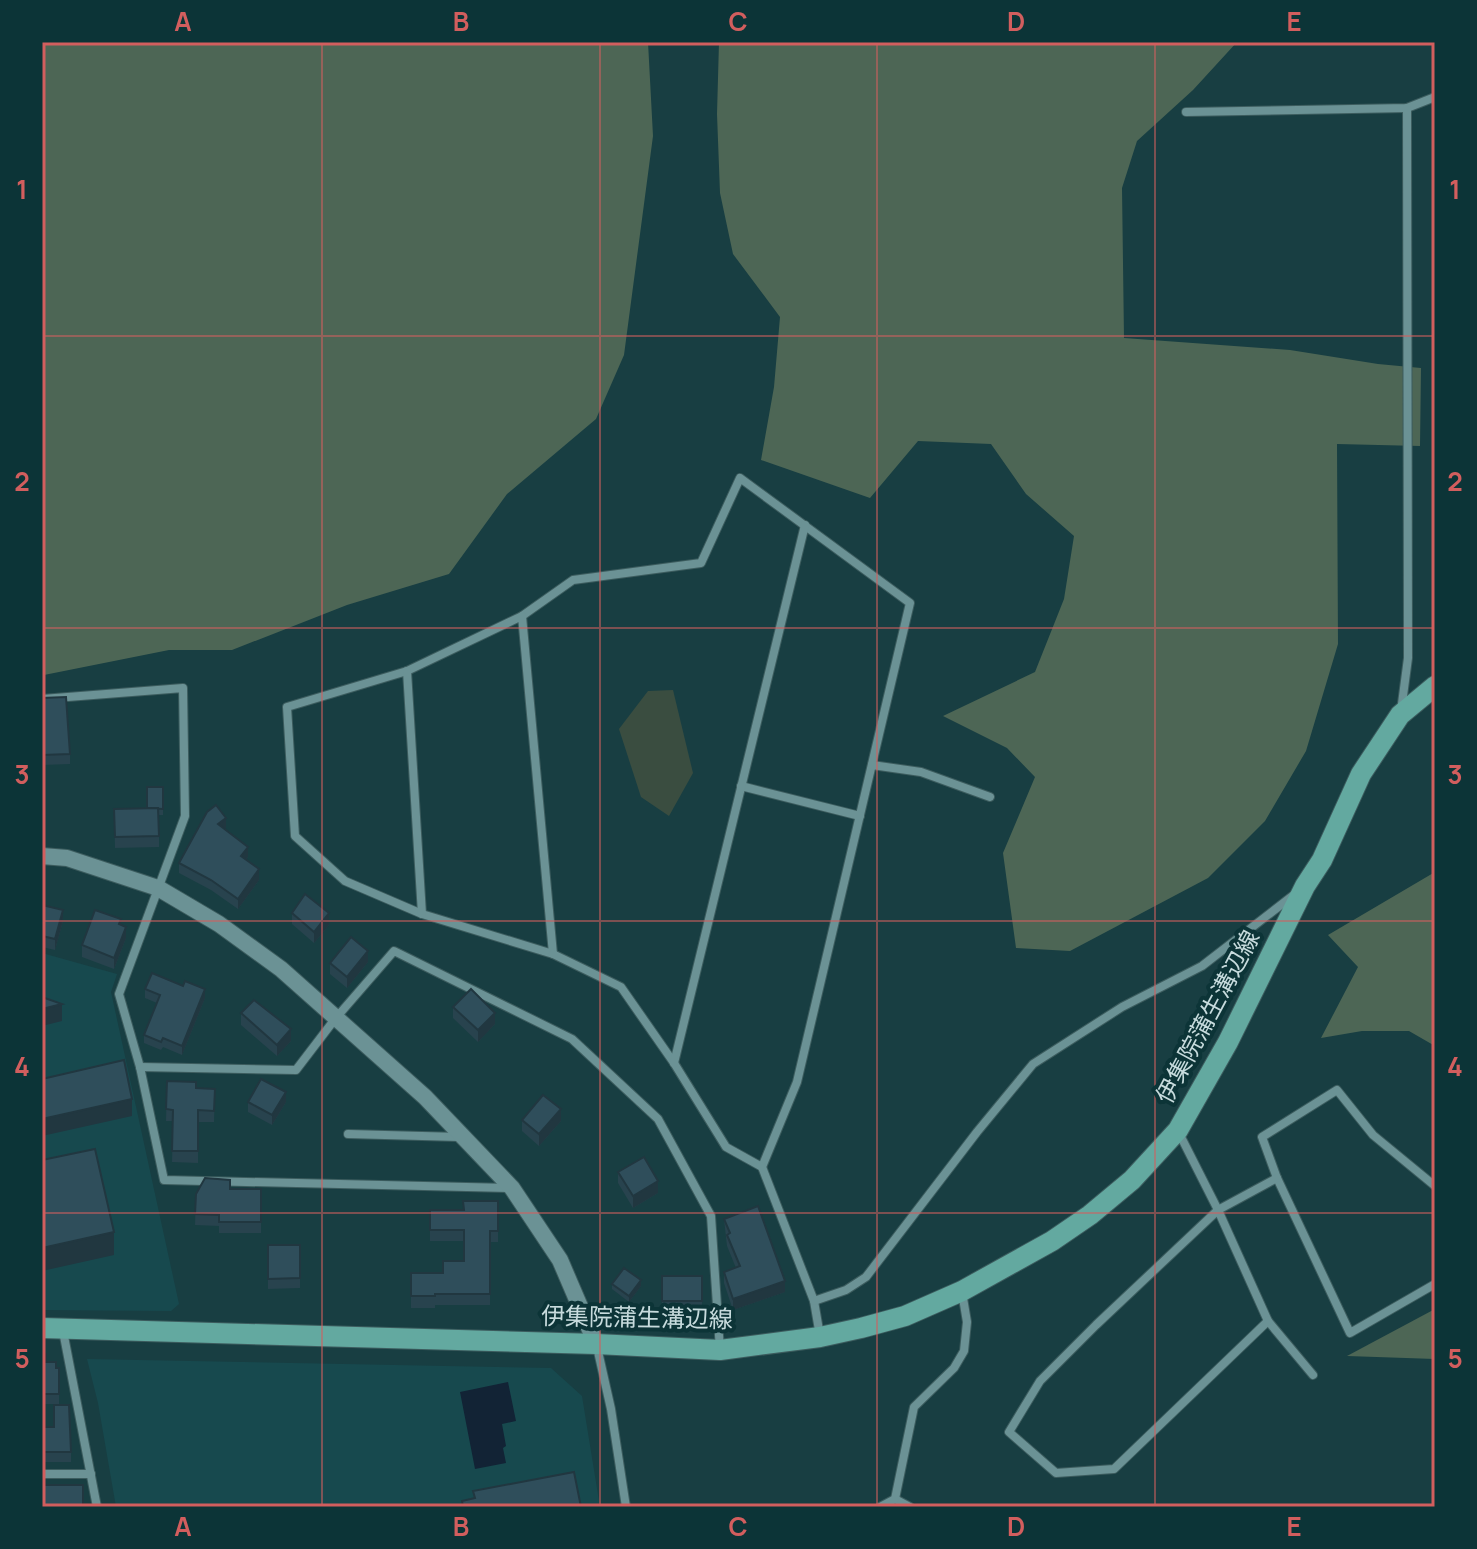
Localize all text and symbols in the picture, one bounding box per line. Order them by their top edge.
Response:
text: A [174,3,192,39]
text: B [453,3,469,39]
text: C [728,3,748,39]
text: D [1007,3,1025,39]
text: E [1286,3,1302,39]
text: 1 [16,171,28,207]
text: 1 [1449,171,1461,207]
text: 2 [14,463,30,499]
text: 2 [1447,463,1463,499]
text: 3 [14,756,30,792]
text: 3 [1447,756,1463,792]
street label: 伊集院蒲生溝辺線 [1147,924,1266,1109]
text: 4 [14,1048,30,1084]
text: 4 [1447,1048,1463,1084]
street label: 伊集院蒲生溝辺線 [541,1298,733,1335]
text: 5 [14,1340,30,1376]
text: 5 [1447,1340,1463,1376]
text: A [174,1508,192,1544]
text: B [453,1508,469,1544]
text: C [728,1508,748,1544]
text: D [1007,1508,1025,1544]
text: E [1286,1508,1302,1544]

